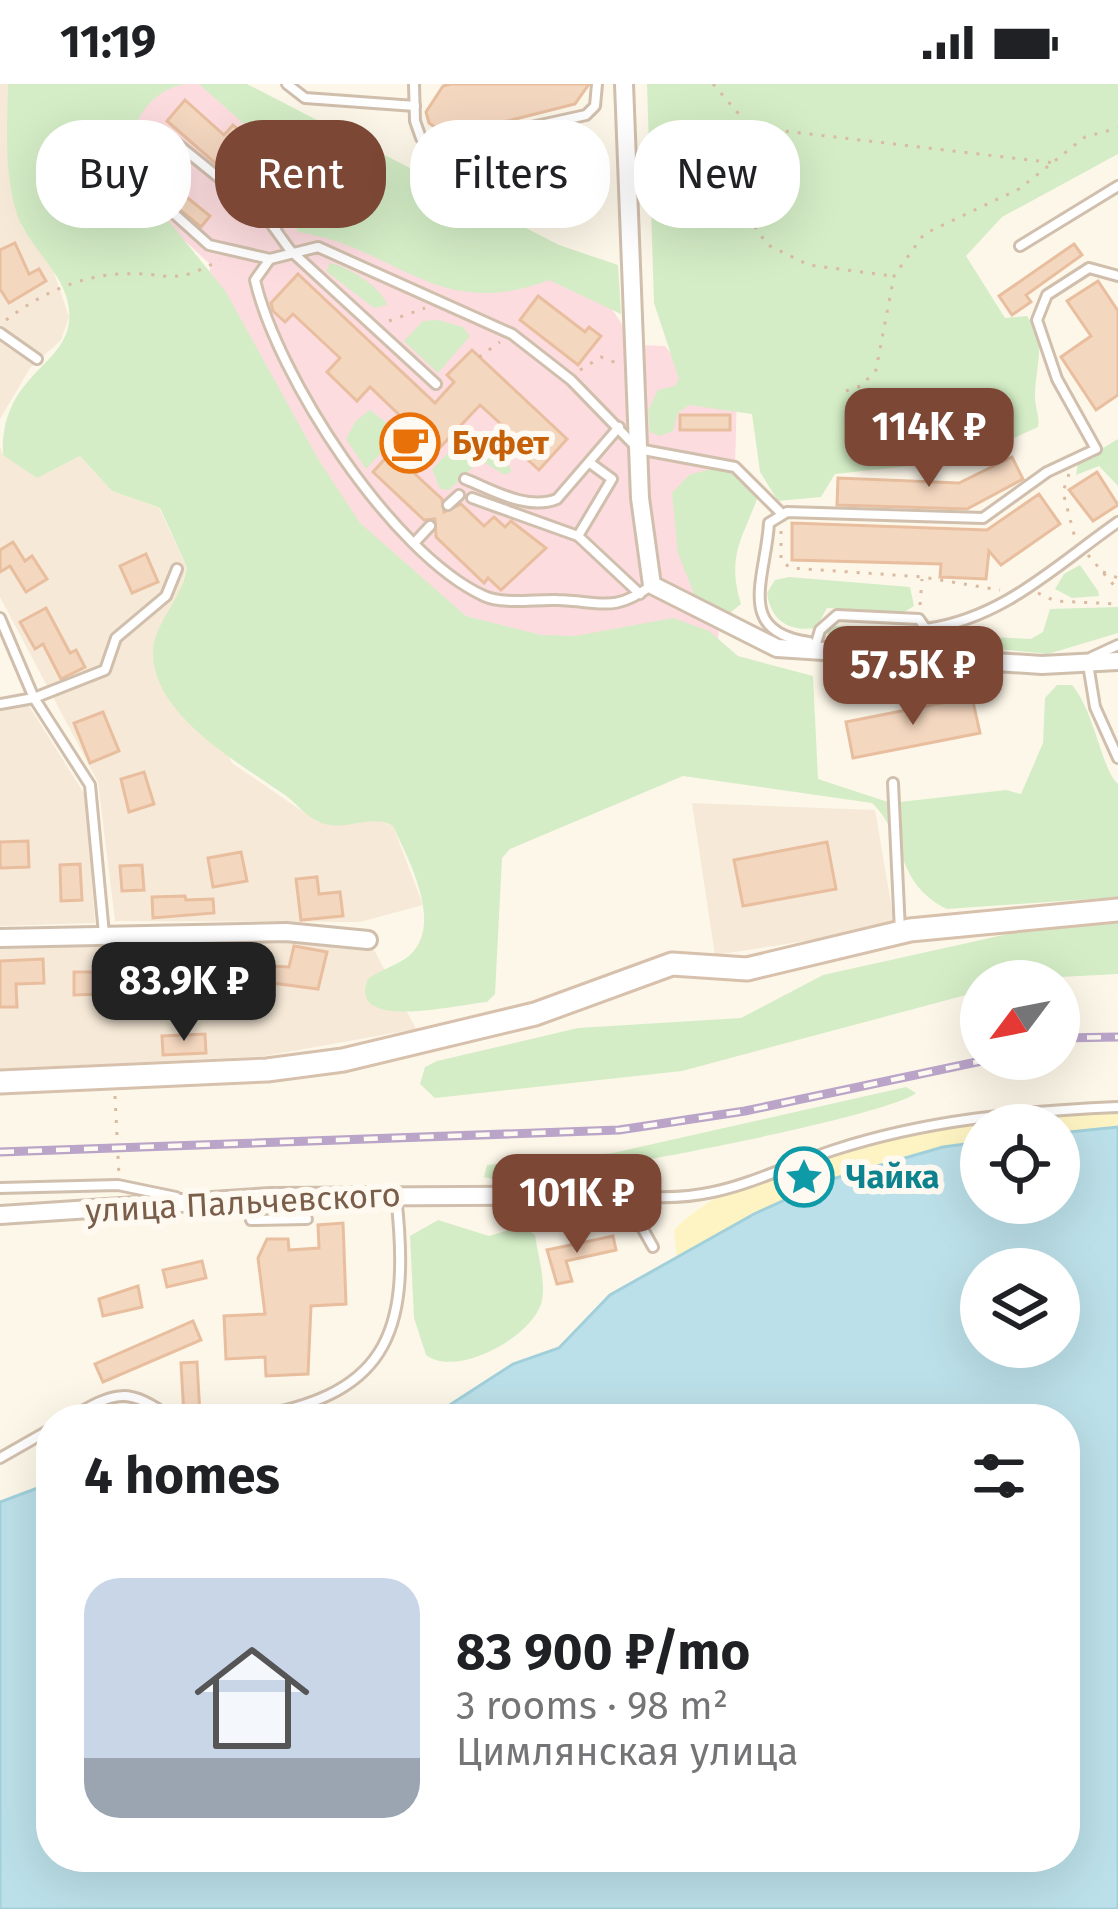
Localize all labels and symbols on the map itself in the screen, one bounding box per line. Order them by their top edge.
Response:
pin: 114K ₽ [831,388,1027,490]
cafe icon: Буфет [379,412,441,474]
place label: Буфет [452,423,549,463]
pin: 57.5K ₽ [802,626,1024,728]
pin: 83.9K ₽ [73,942,295,1044]
north arrow [960,960,1080,1080]
place icon: Чайка [773,1146,835,1208]
pin: 101K ₽ [479,1154,675,1256]
place label: Чайка [846,1157,940,1197]
street label: улица Пальчевского [84,1175,402,1231]

